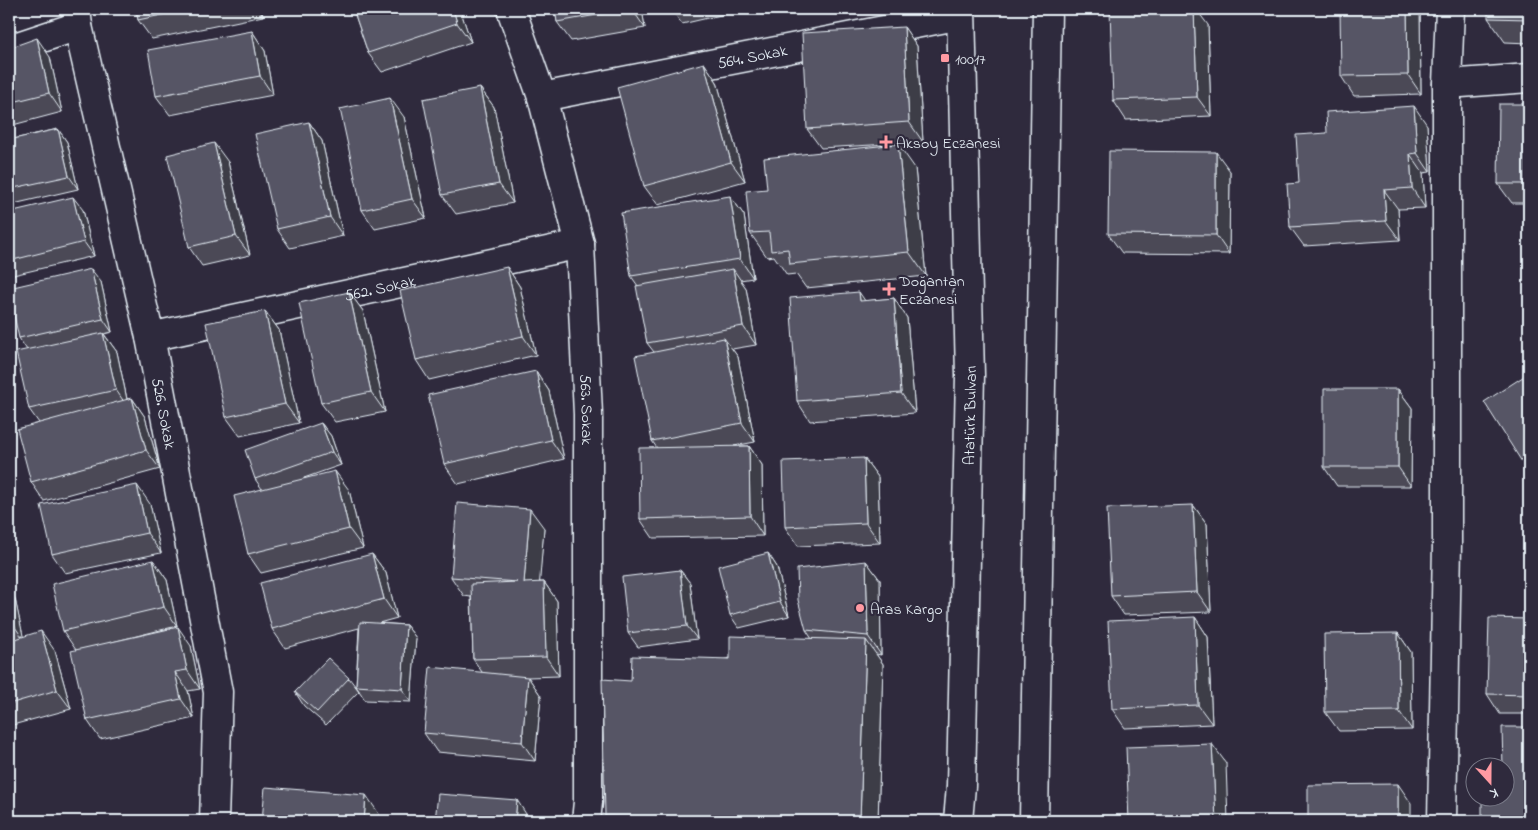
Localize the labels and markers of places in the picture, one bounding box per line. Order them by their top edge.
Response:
place label: 10017 [955,48,986,72]
marker: 10017 [939,52,951,64]
place label: Aksoy Eczanesi [896,132,1001,156]
marker: Aksoy Eczanesi [880,136,892,148]
place label: Doğantan Eczanesi [898,270,965,312]
marker: Doğantan Eczanesi [883,283,895,295]
place label: Aras Kargo [870,598,942,622]
marker: Aras Kargo [854,602,866,614]

